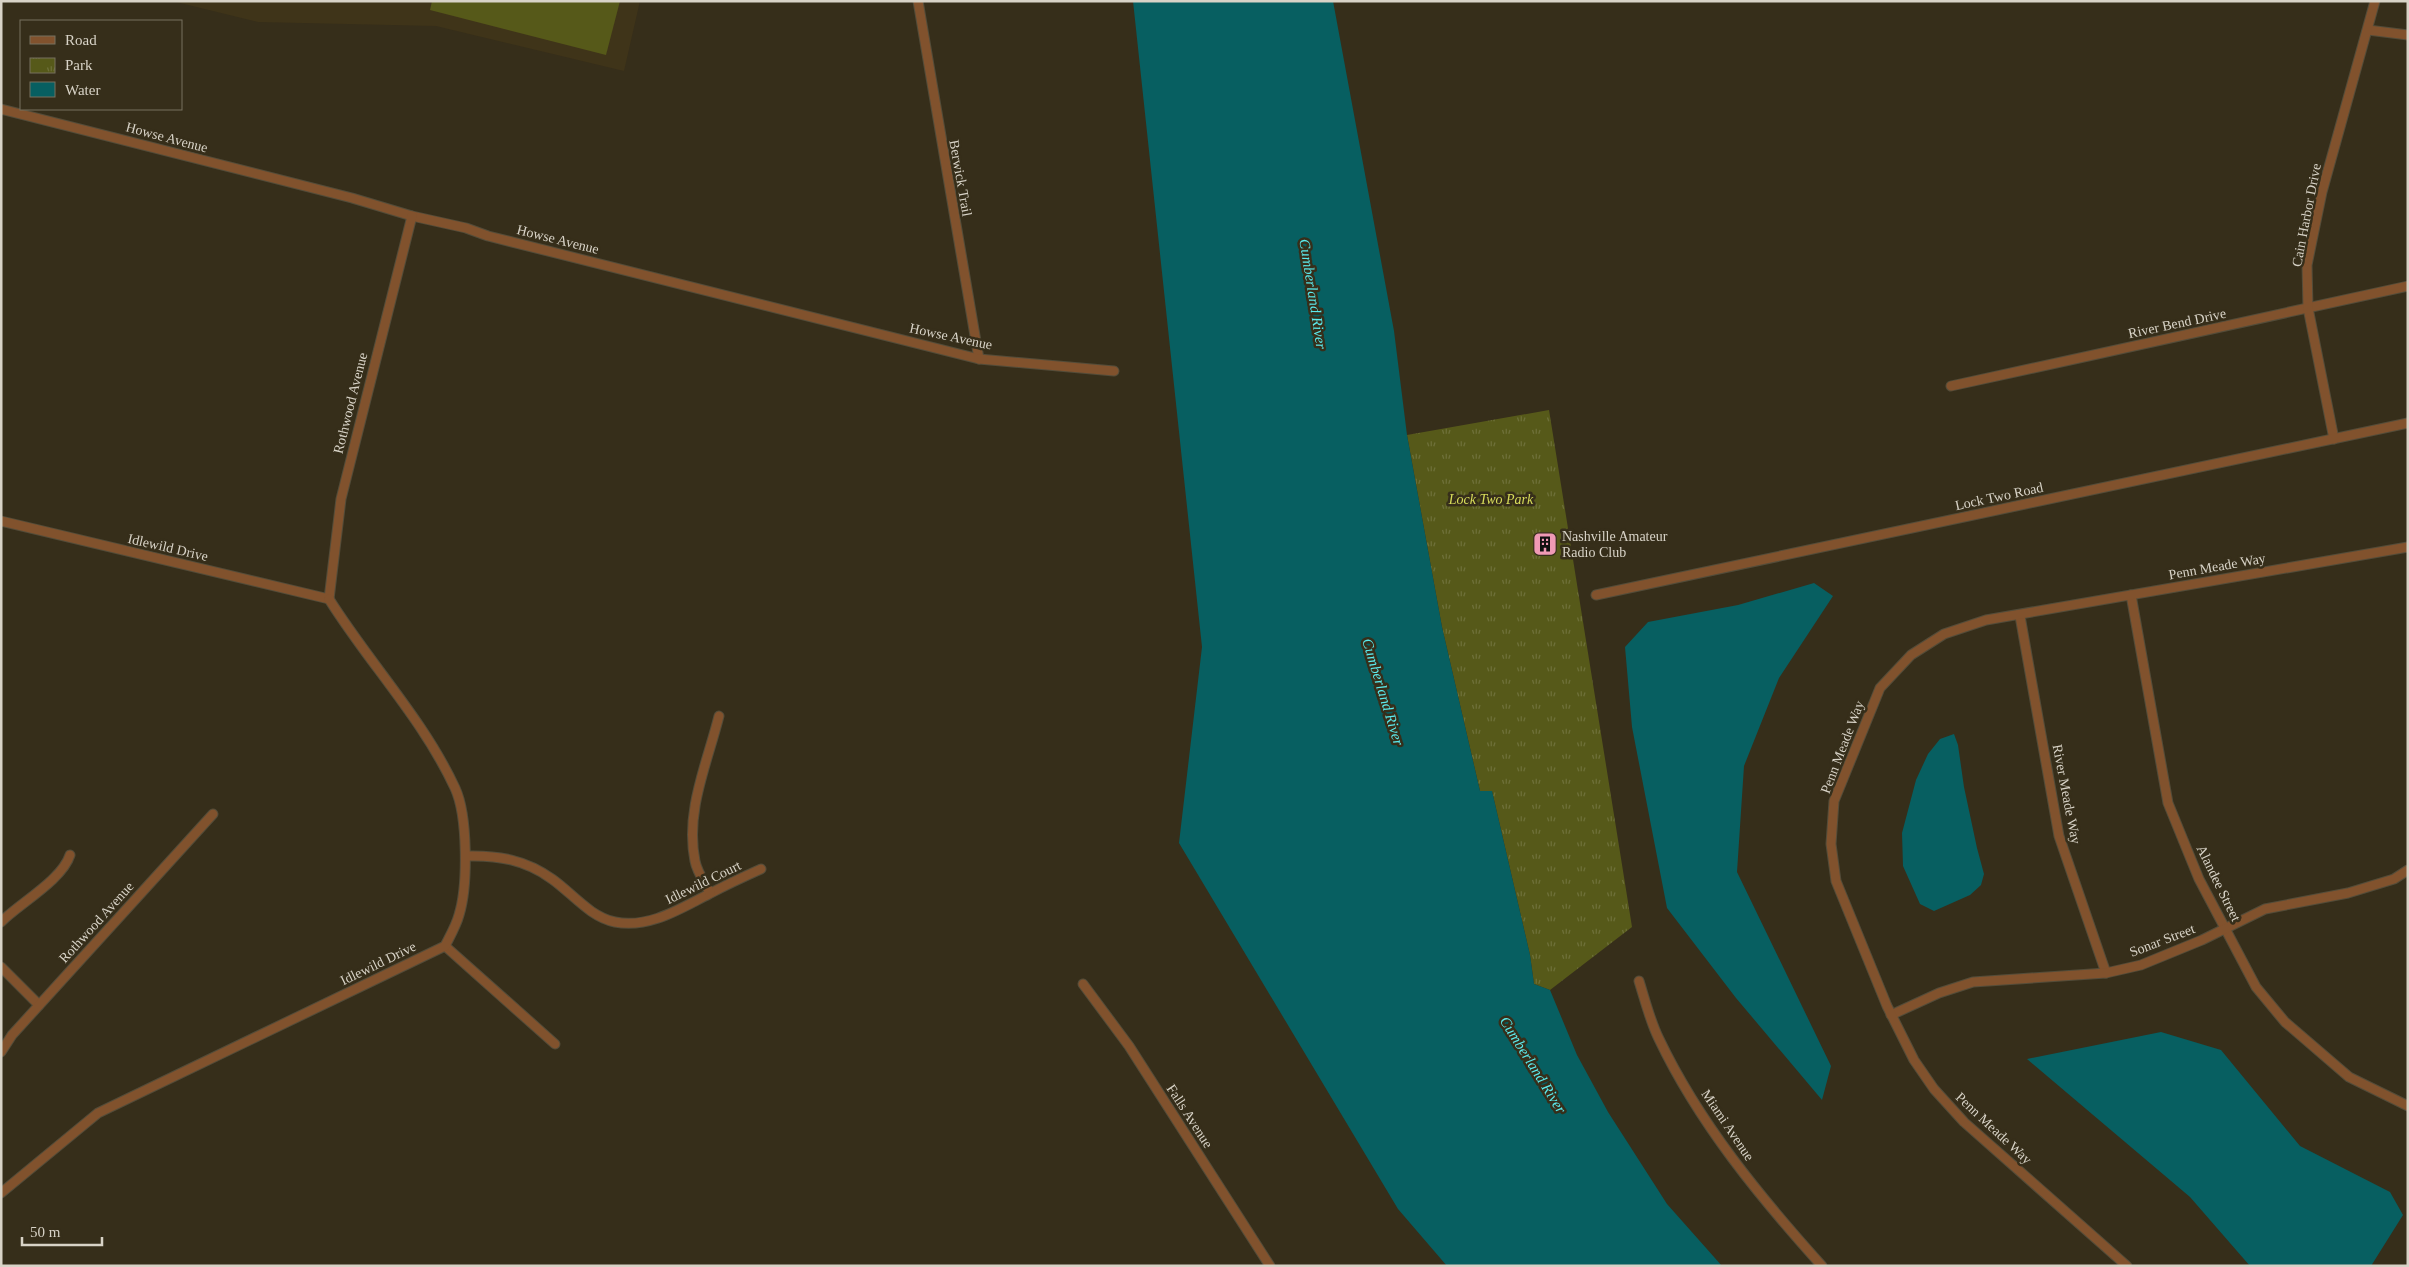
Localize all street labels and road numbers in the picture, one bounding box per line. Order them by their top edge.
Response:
street label: Howse Avenue [124,119,209,156]
street label: Berwick Trail [946,139,975,218]
street label: Cain Harbor Drive [2289,162,2324,268]
street label: Howse Avenue [515,222,600,257]
street label: River Bend Drive [2127,306,2227,341]
street label: Howse Avenue [908,320,994,353]
street label: Rothwood Avenue [331,351,370,455]
street label: Lock Two Road [1954,480,2045,513]
street label: Idlewild Drive [126,531,210,564]
street label: Penn Meade Way [2167,551,2267,582]
street label: Penn Meade Way [1818,699,1867,796]
street label: River Meade Way [2049,743,2084,845]
street label: Alandee Street [2194,843,2243,924]
street label: Idlewild Court [663,858,743,907]
street label: Rothwood Avenue [56,879,137,966]
street label: Sonar Street [2127,921,2197,960]
street label: Idlewild Drive [338,939,418,988]
street label: Falls Avenue [1164,1082,1216,1151]
street label: Miami Avenue [1698,1087,1757,1164]
street label: Penn Meade Way [1953,1089,2035,1167]

